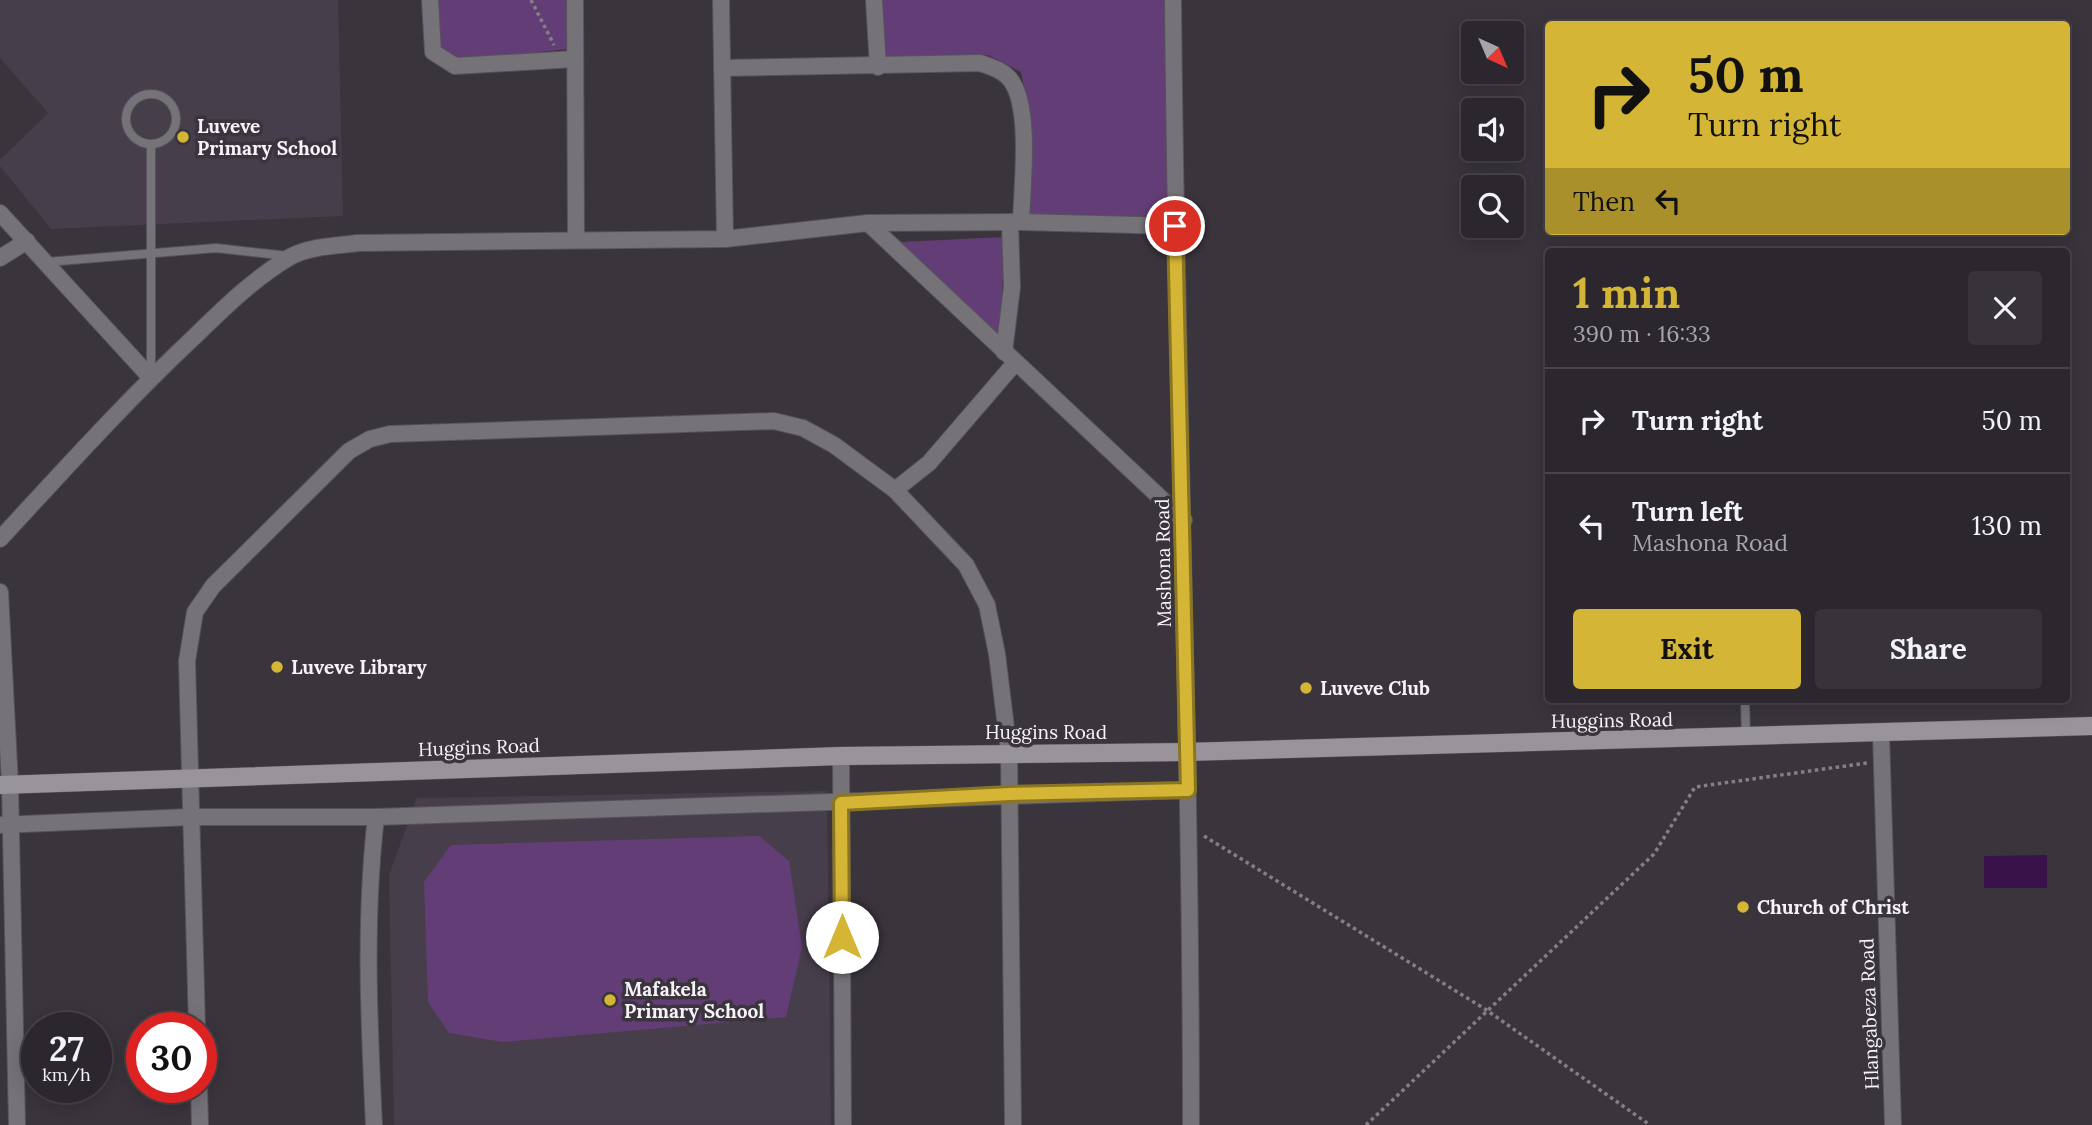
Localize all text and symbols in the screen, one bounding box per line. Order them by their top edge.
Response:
north arrow [1461,21,1524,84]
map controls [1461,21,1524,238]
text: 50 m [1688,43,1804,105]
icon: right [1573,49,1664,140]
button: sound [1461,98,1524,161]
text: Turn right [1688,104,1841,145]
place label: Luveve Primary School [197,114,337,160]
marker: Luveve Primary School [175,129,191,145]
button: search [1461,175,1524,238]
icon: left [1649,182,1687,220]
text: Then [1573,185,1635,218]
pin [1145,196,1205,256]
icon: arrive [1156,207,1194,245]
text: 1 min [1573,266,1680,320]
button: close [1968,271,2042,345]
text: 390 m · 16:33 [1573,319,1711,348]
icon: right [1573,402,1611,440]
text: Turn right [1632,404,1763,437]
text: 50 m [1982,404,2042,437]
text: Turn left [1632,495,1743,528]
street label: Mashona Road [1150,498,1176,628]
icon: left [1573,507,1611,545]
text: 130 m [1972,509,2042,542]
text: Mashona Road [1632,528,1788,557]
button: Exit [1573,609,1801,689]
button: Share [1815,609,2042,689]
place label: Luveve Library [291,655,427,679]
marker: Luveve Library [269,659,285,675]
place label: Luveve Club [1320,676,1430,700]
marker: Luveve Club [1298,680,1314,696]
street label: Huggins Road [1551,707,1673,733]
street label: Huggins Road [985,720,1107,744]
street label: Huggins Road [418,733,540,761]
place label: Church of Christ [1757,895,1910,919]
marker: Church of Christ [1735,899,1751,915]
position arrow [805,900,879,974]
street label: Hlangabeza Road [1854,938,1884,1090]
place label: Mafakela Primary School [624,977,764,1023]
marker: Mafakela Primary School [602,992,618,1008]
speed limit sign: 30 [126,1012,217,1103]
text: 27 [49,1026,84,1071]
text: km/h [42,1063,91,1086]

